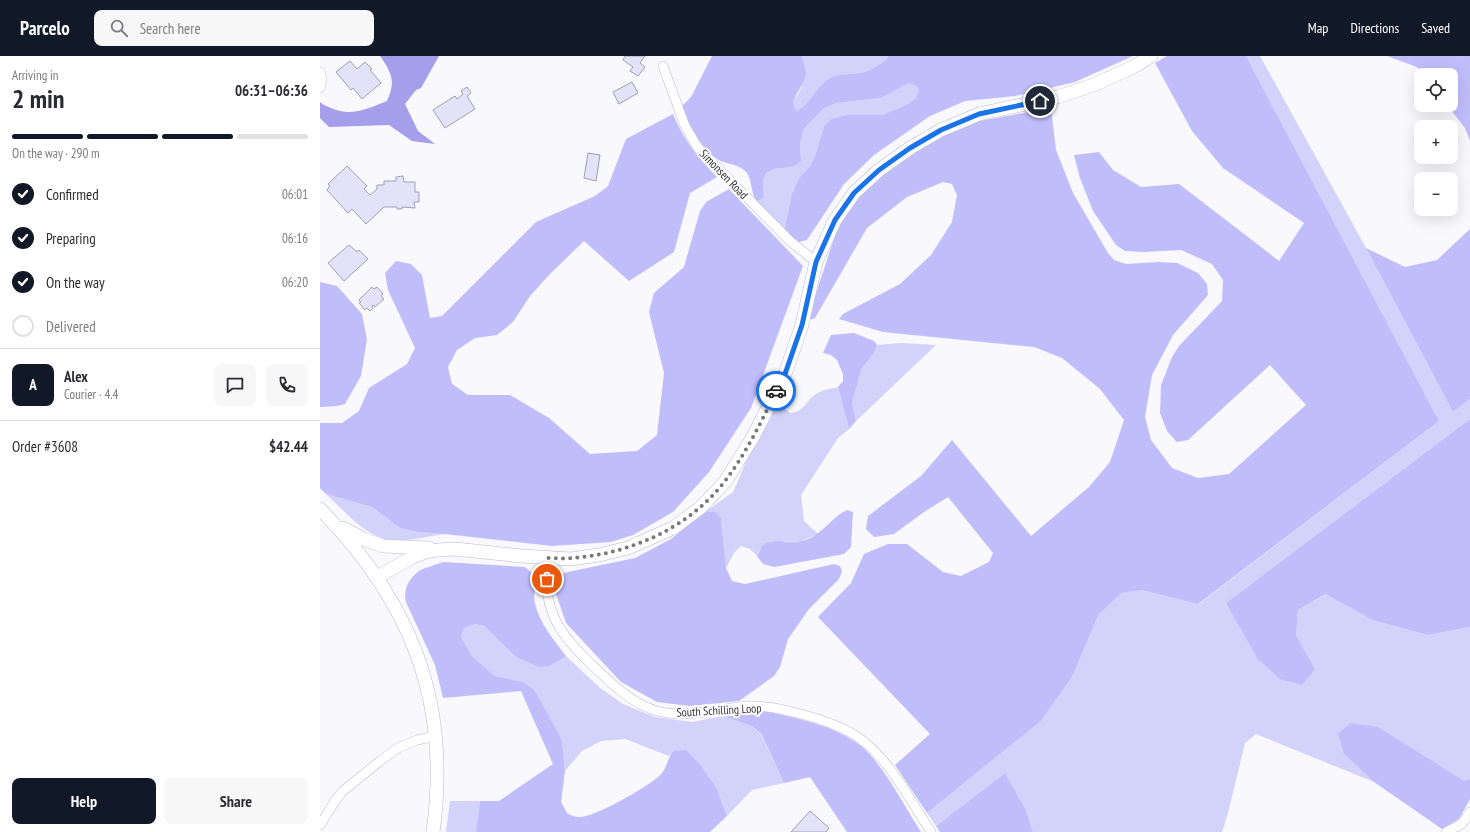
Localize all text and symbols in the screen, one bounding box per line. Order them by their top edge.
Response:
search box [94,10,374,46]
text: Parcelo [20,16,70,40]
icon: search [108,17,130,39]
text: Search here [140,19,201,38]
text: Map [1308,19,1328,37]
text: Directions [1350,19,1399,37]
text: Saved [1421,19,1450,37]
text: Arriving in [12,67,59,84]
map controls [1414,68,1458,216]
button: locate [1414,68,1458,112]
text: 06:31–06:36 [235,81,308,100]
text: 2 min [12,82,65,115]
pin [1023,84,1057,118]
icon: home [1029,90,1051,112]
button: + [1414,120,1458,164]
text: On the way · 290 m [12,145,99,162]
street label: Simonsen Road [697,146,751,202]
button: − [1414,172,1458,216]
icon: check [12,183,34,205]
text: Confirmed [46,185,99,204]
text: 06:01 [282,186,308,203]
icon: check [12,227,34,249]
text: Preparing [46,229,96,248]
text: 06:16 [282,230,308,247]
icon: check [12,271,34,293]
text: On the way [46,273,105,292]
text: 06:20 [282,274,308,291]
text: Delivered [46,317,96,336]
button: chat [214,364,256,406]
button: phone [266,364,308,406]
text: Alex [64,367,88,386]
courier [756,371,796,411]
text: A [29,375,37,394]
icon: car [765,380,787,402]
text: Courier · 4.4 [64,386,118,403]
text: Order #3608 [12,437,78,456]
text: $42.44 [269,437,308,456]
pin [530,562,564,596]
icon: bag [536,568,558,590]
street label: South Schilling Loop [676,700,762,720]
button: Help [12,778,156,824]
button: Share [164,778,308,824]

